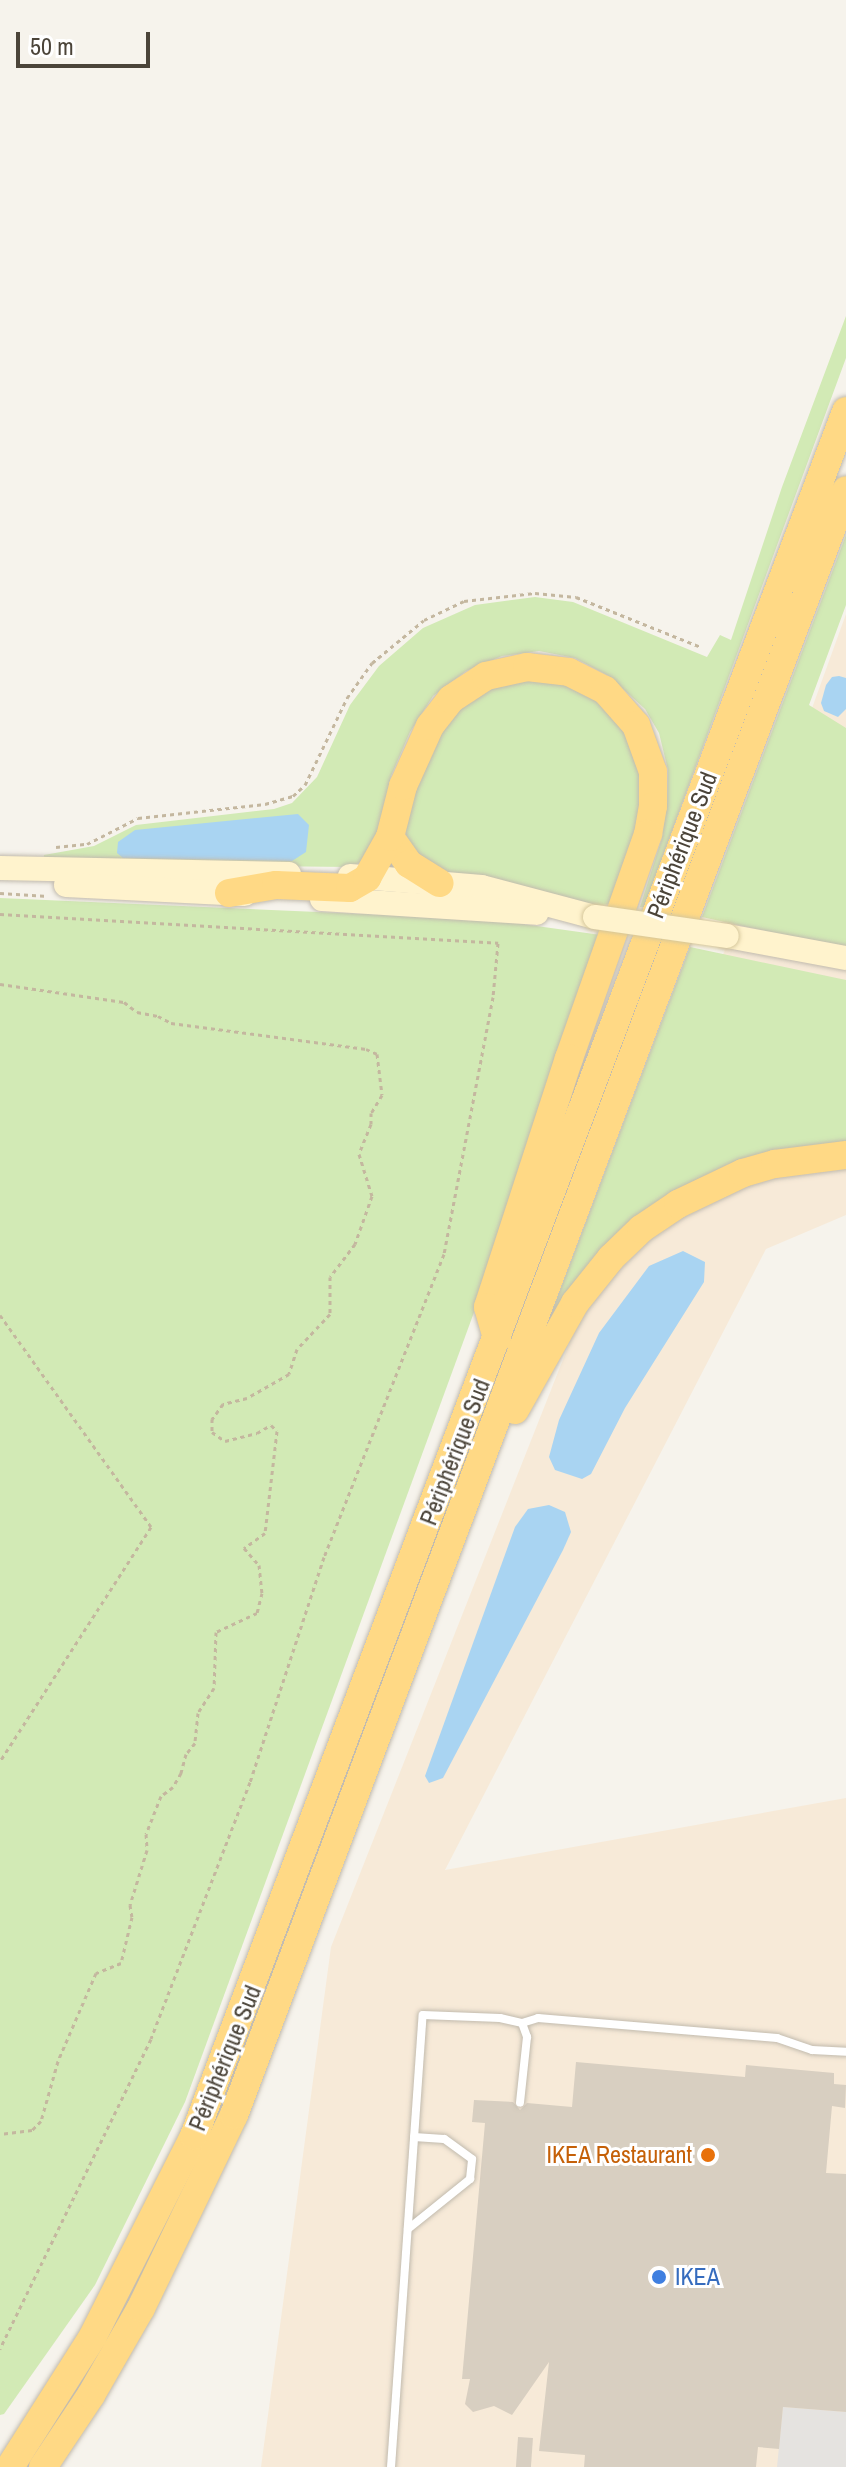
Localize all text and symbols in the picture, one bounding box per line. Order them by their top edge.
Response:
scale bar [20,16,154,66]
text: 50 m [30,30,74,62]
street label: Périphérique Sud [641,768,723,922]
street label: Périphérique Sud [414,1375,496,1529]
street label: Périphérique Sud [183,1981,267,2135]
place label: IKEA Restaurant [545,2141,692,2169]
marker: IKEA Restaurant [699,2146,717,2164]
place label: IKEA [675,2263,720,2291]
marker: IKEA [650,2268,668,2286]

